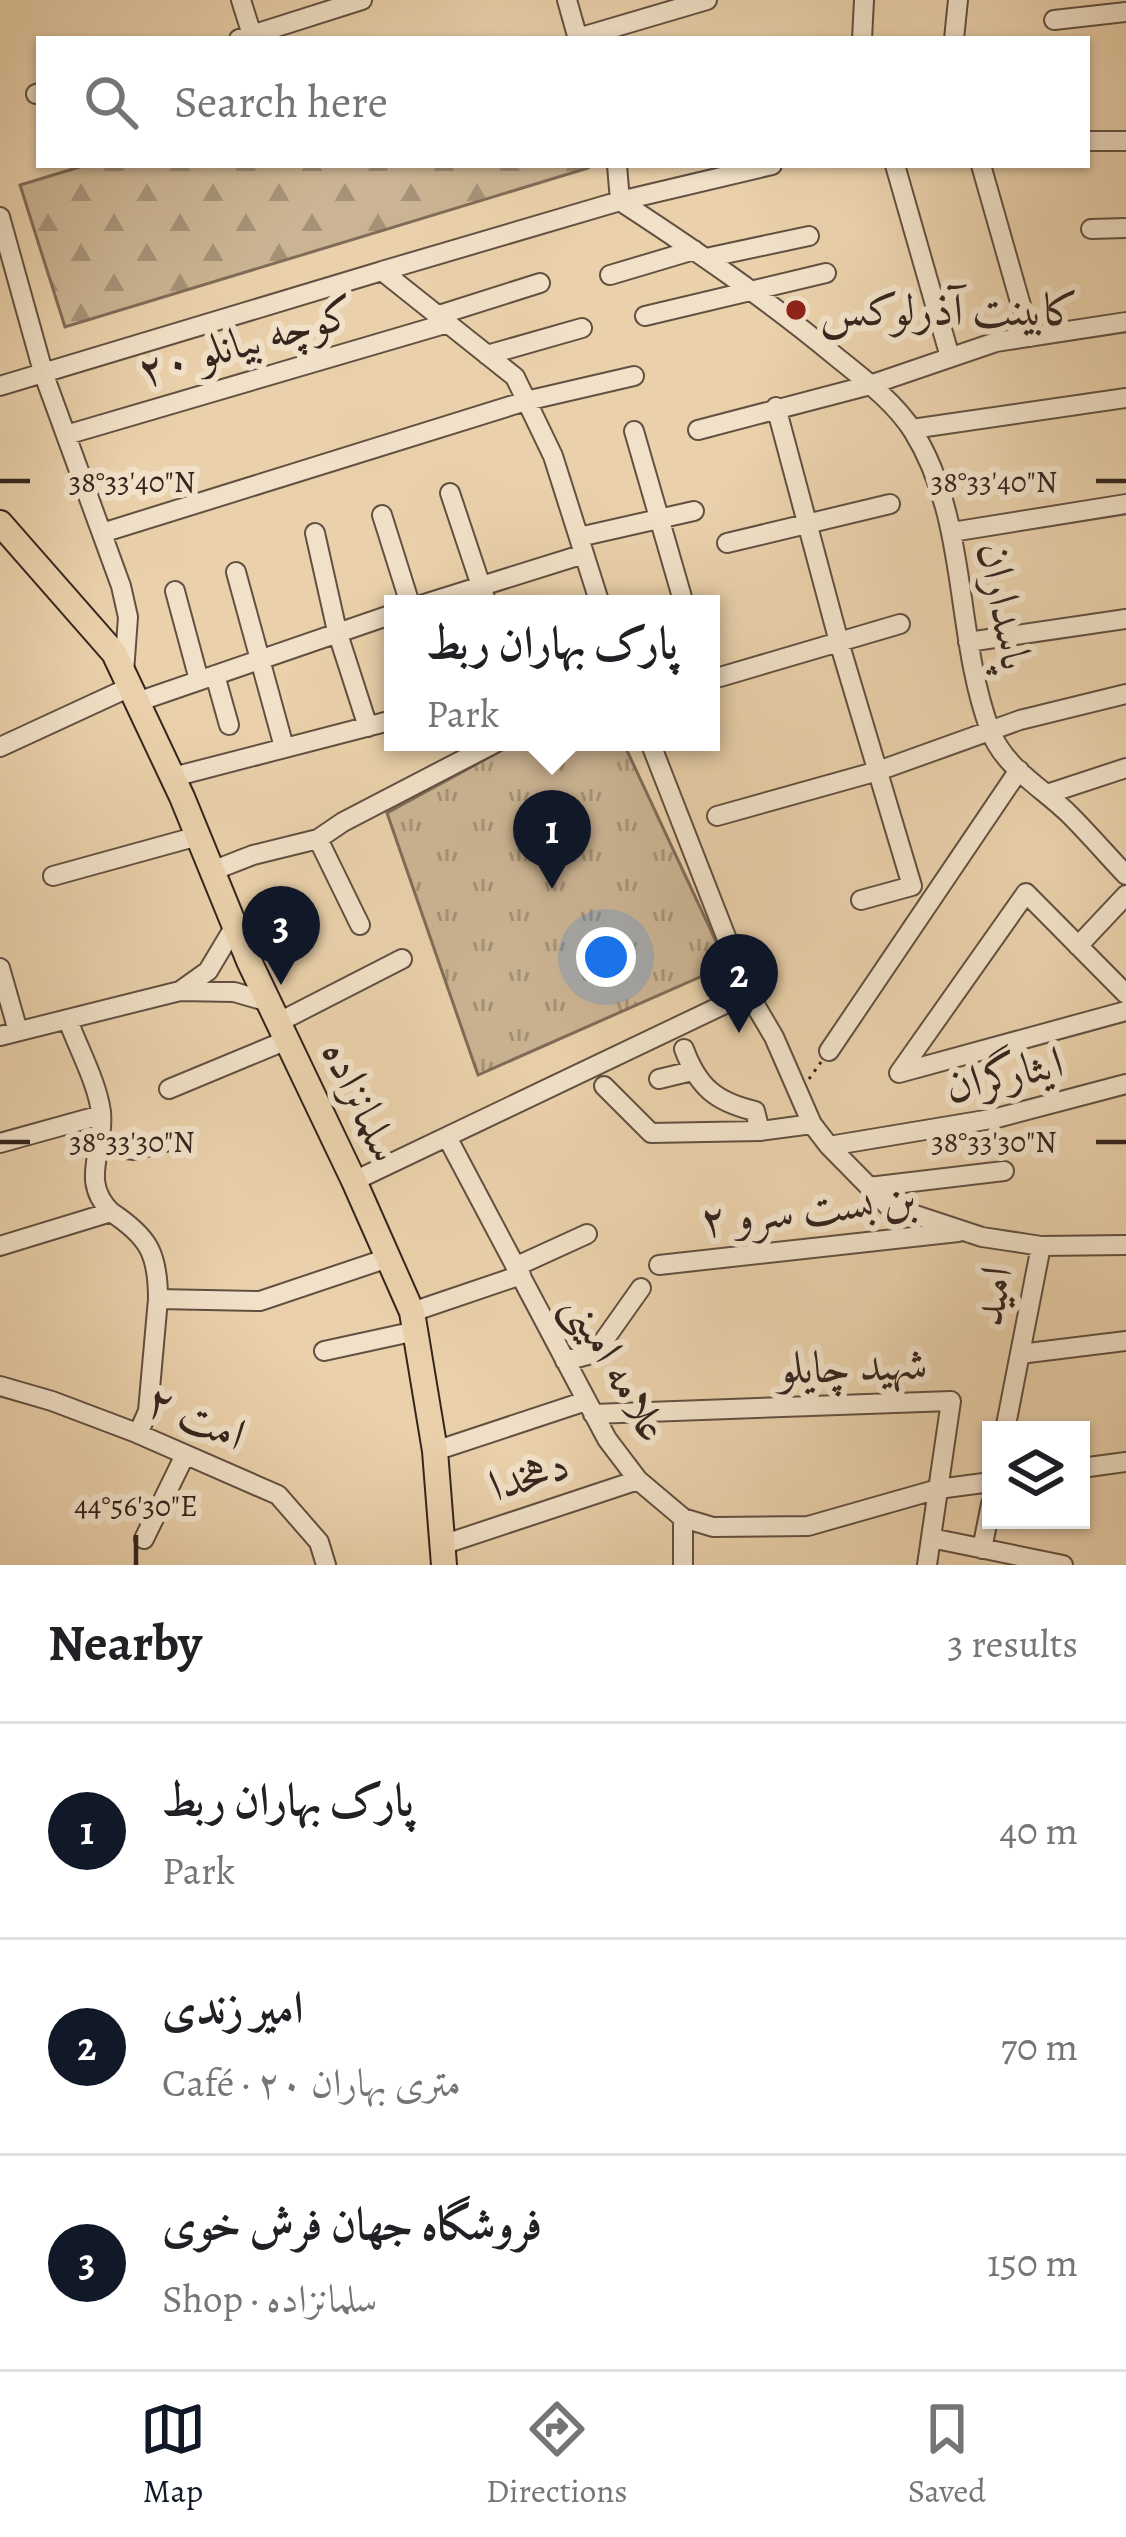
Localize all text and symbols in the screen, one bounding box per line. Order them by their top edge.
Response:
search box [36,36,1090,168]
icon: search [78,69,144,135]
text: Search here [174,71,388,133]
place label: کابینت آذرلوکس [820,279,1079,341]
street label: کوچه بیانلو ۲۰ [130,280,362,402]
marker: کابینت آذرلوکس [783,297,809,323]
text: 38°33'40"N [69,462,195,502]
text: 38°33'40"N [931,462,1057,502]
street label: پاسداران [961,537,1048,678]
popup [384,595,720,751]
text: پارک بهاران ربط [426,612,678,674]
text: Park [426,687,499,740]
pin: 1 [513,790,591,889]
pin: 3 [242,886,320,985]
your location [576,927,636,987]
pin: 2 [700,934,778,1033]
street label: سلمانزاده [307,1030,417,1172]
street label: ایثارگران [939,1030,1069,1118]
text: 38°33'30"N [69,1122,195,1162]
text: 38°33'30"N [931,1122,1057,1162]
street label: بن بست سرو ۲ [697,1167,919,1251]
street label: امید [956,1261,1028,1331]
street label: علامه امینی [549,1281,685,1454]
street label: شهید چایلو [773,1332,929,1400]
street label: امت ۲ [137,1368,255,1466]
map controls [982,1421,1090,1529]
button: layers [982,1421,1090,1529]
street label: دهخدا [481,1433,577,1517]
text: 44°56'30"E [74,1486,198,1526]
text: Nearby [48,1608,202,1678]
text: 3 results [947,1617,1078,1670]
text: پارک بهاران ربط [162,1769,414,1831]
text: 1 [80,1804,94,1857]
text: 40 m [999,1804,1078,1857]
text: Park [162,1844,235,1897]
text: امیر زندی [162,1977,303,2039]
text: 2 [78,2020,96,2073]
text: 70 m [1001,2020,1078,2073]
text: Café · ۲۰ متری بهاران [162,2056,461,2109]
text: فروشگاه جهان فرش خوی [162,2193,542,2255]
text: 3 [79,2236,95,2289]
text: 150 m [987,2236,1078,2289]
text: Shop · سلمانزاده [162,2272,377,2325]
tab: Map [140,2396,206,2513]
tab: Directions [486,2396,628,2513]
tab: Saved [908,2396,986,2513]

